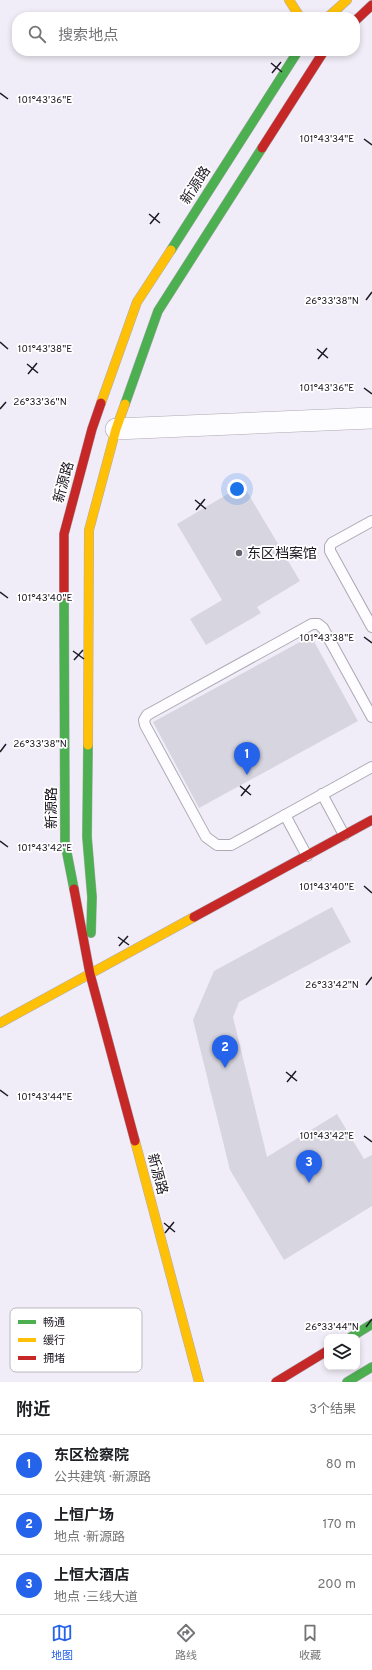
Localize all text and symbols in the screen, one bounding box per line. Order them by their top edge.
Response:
search box [12,12,360,56]
icon: search [26,23,48,45]
text: 搜索地点 [58,27,118,46]
text: 101°43'36"E [18,94,72,107]
text: 101°43'34"E [300,133,354,146]
street label: 新源路 [178,164,215,208]
text: 26°33'38"N [305,295,359,308]
text: 101°43'38"E [18,343,72,356]
text: 101°43'36"E [300,382,354,395]
text: 26°33'36"N [13,396,67,409]
street label: 新源路 [51,460,78,505]
your location [227,479,247,499]
place label: 东区档案馆 [247,545,317,563]
marker: 东区档案馆 [234,548,244,558]
text: 101°43'40"E [18,592,73,605]
text: 101°43'38"E [300,632,354,645]
text: 26°33'38"N [13,738,67,751]
pin: 1 [234,742,260,775]
street label: 新源路 [44,787,61,829]
text: 101°43'42"E [18,842,72,855]
text: 101°43'40"E [300,881,355,894]
text: 26°33'42"N [305,979,359,992]
pin: 2 [212,1035,238,1068]
text: 101°43'44"E [18,1091,72,1104]
text: 101°43'42"E [300,1130,354,1143]
pin: 3 [296,1150,322,1183]
street label: 新源路 [143,1152,170,1197]
legend [10,1308,142,1372]
text: 畅通 [43,1316,65,1330]
text: 26°33'44"N [305,1321,359,1334]
text: 缓行 [43,1334,65,1348]
map controls [324,1334,360,1370]
button: layers [324,1334,360,1370]
text: 拥堵 [43,1352,65,1366]
text: 附近 [16,1400,50,1422]
text: 3个结果 [309,1402,356,1418]
text: 东区检察院 [54,1447,129,1466]
text: 1 [26,1457,32,1473]
text: 80 m [326,1457,356,1473]
text: 公共建筑 · 新源路 [54,1470,151,1486]
text: 上恒广场 [54,1507,114,1526]
text: 2 [25,1517,33,1533]
text: 170 m [322,1517,356,1533]
text: 地点 · 新源路 [54,1530,125,1546]
text: 上恒大酒店 [54,1567,129,1586]
text: 3 [25,1577,33,1593]
text: 200 m [317,1577,356,1593]
text: 地点 · 三线大道 [54,1590,138,1606]
tab: 地图 [51,1622,73,1663]
tab: 路线 [175,1622,197,1663]
tab: 收藏 [299,1622,321,1663]

